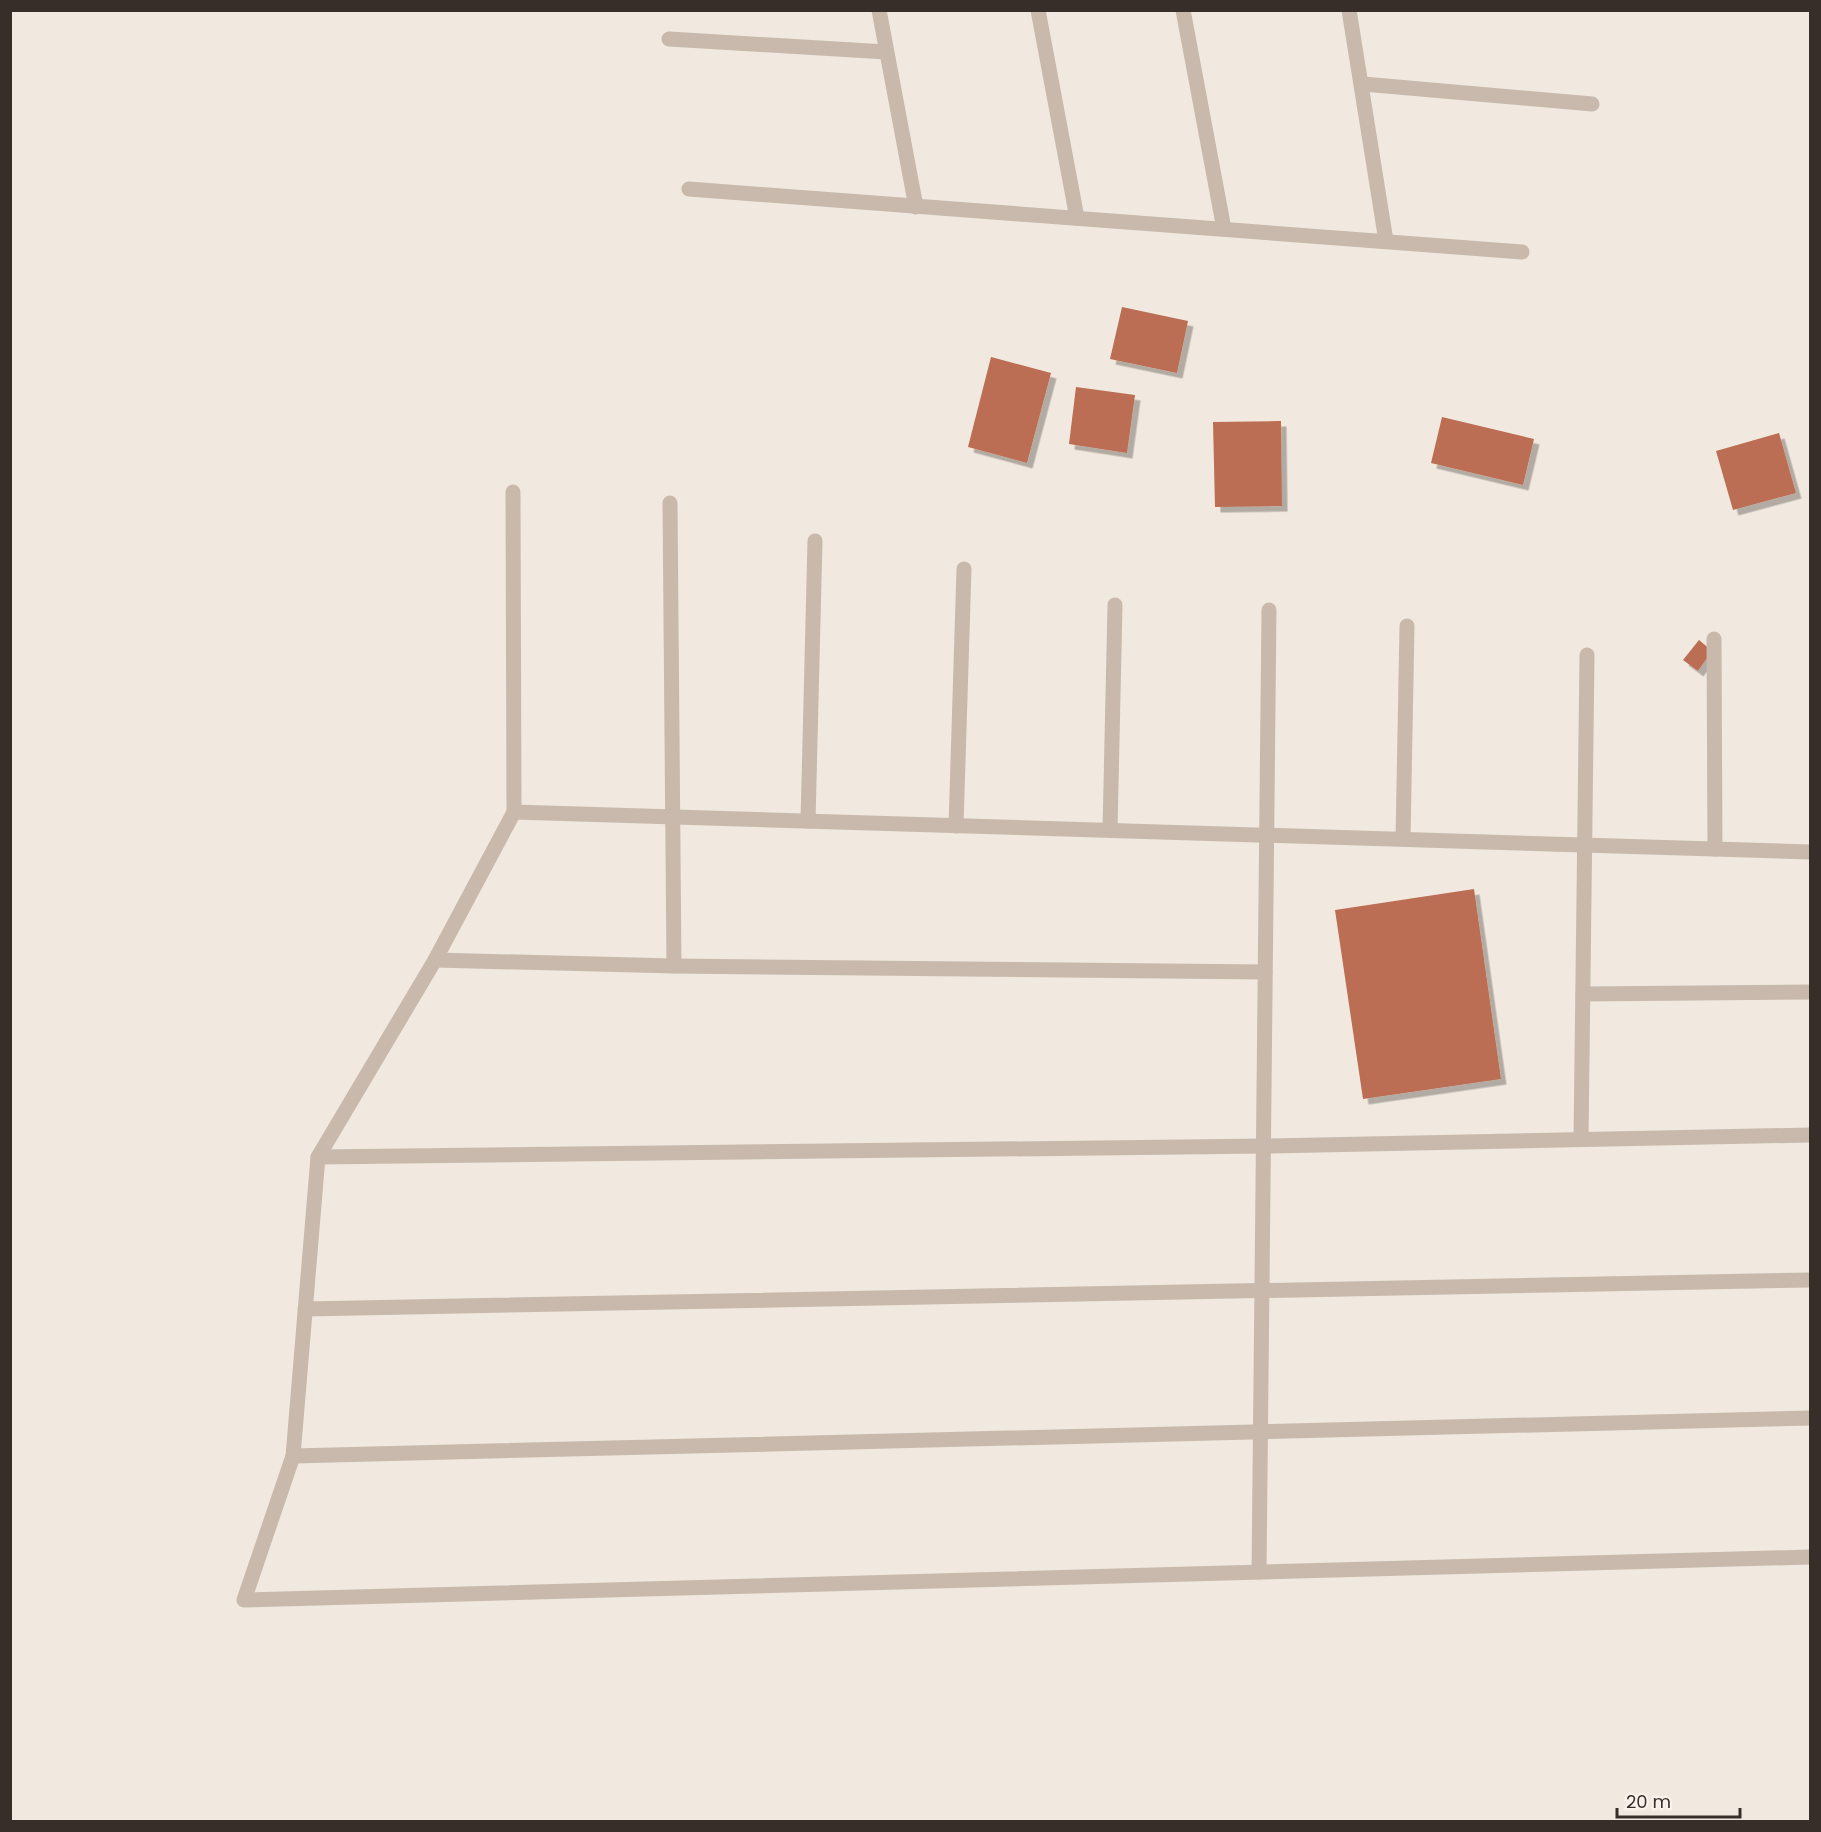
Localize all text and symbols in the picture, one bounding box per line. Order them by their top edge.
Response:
scale bar [1617,1781,1740,1819]
text: 20 m [1626,1789,1671,1814]

